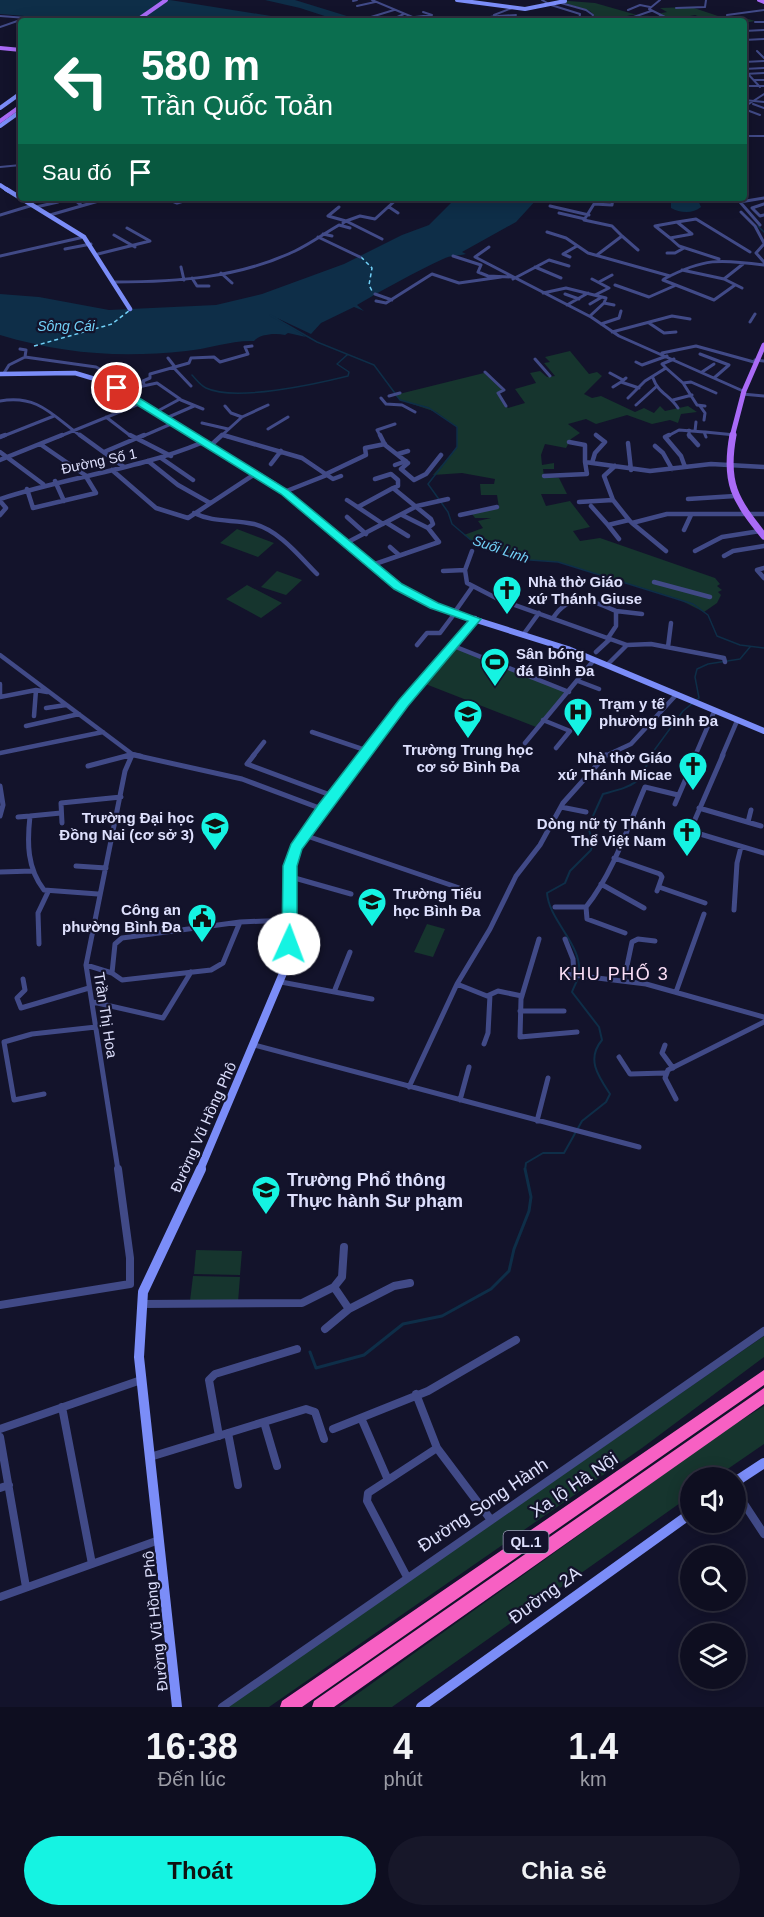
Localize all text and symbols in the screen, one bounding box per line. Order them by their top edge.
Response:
icon: left [42,42,120,120]
text: 580 m [141,42,260,89]
text: Trần Quốc Toản [141,91,333,121]
icon: arrive [124,156,157,189]
text: Sau đó [42,160,112,185]
water label: Sông Cái [37,318,96,334]
pin [91,362,142,413]
icon: arrive [100,371,133,404]
street label: Đường Số 1 [60,445,138,477]
water label: Suối Linh [471,532,531,566]
place label: Nhà thờ Giáo xứ Thánh Giuse [528,573,642,607]
church icon: Nhà thờ Giáo xứ Thánh Giuse [491,574,523,616]
place label: Sân bóng đá Bình Đa [516,645,595,679]
sports icon: Sân bóng đá Bình Đa [479,646,511,688]
place label: Trạm y tế phường Bình Đa [599,695,719,729]
hospital icon: Trạm y tế phường Bình Đa [562,696,594,738]
school or university icon: Trường Trung học cơ sở Bình Đa [452,698,484,740]
place label: Trường Trung học cơ sở Bình Đa [403,741,533,775]
place label: Nhà thờ Giáo xứ Thánh Micae [558,749,672,783]
church icon: Nhà thờ Giáo xứ Thánh Micae [677,750,709,792]
place label: Trường Đại học Đồng Nai (cơ sở 3) [59,809,194,843]
school or university icon: Trường Đại học Đồng Nai (cơ sở 3) [199,810,231,852]
place label: Dòng nữ tỳ Thánh Thể Việt Nam [537,815,666,849]
church icon: Dòng nữ tỳ Thánh Thể Việt Nam [671,816,703,858]
place label: Trường Tiểu học Bình Đa [393,885,482,919]
school or university icon: Trường Tiểu học Bình Đa [356,886,388,928]
place label: Công an phường Bình Đa [62,901,182,935]
public building icon: Công an phường Bình Đa [186,902,218,944]
position arrow [257,912,321,976]
district label: KHU PHỐ 3 [559,963,669,984]
street label: Trần Thị Hoa [91,971,121,1060]
street label: Đường Vũ Hồng Phô [167,1059,239,1195]
place label: Trường Phổ thông Thực hành Sư phạm [287,1170,463,1211]
school or university icon: Trường Phổ thông Thực hành Sư phạm [250,1174,282,1216]
street label: Xa lộ Hà Nội [527,1448,621,1522]
street label: Đường Song Hành [414,1454,552,1556]
map controls [680,1467,746,1689]
button: sound [680,1467,746,1533]
road number: QL.1 [504,1531,548,1553]
button: search [680,1545,746,1611]
street label: Đường Vũ Hồng Phô [139,1550,171,1692]
street label: Đường 2A [505,1562,585,1628]
button: layers [680,1623,746,1689]
text: 16:38 [146,1726,238,1767]
text: 4 [393,1726,413,1767]
text: 1.4 [568,1726,618,1767]
text: Đến lúc [158,1768,226,1790]
text: phút [384,1768,422,1790]
text: km [580,1768,607,1790]
button: Thoát [24,1836,376,1905]
button: Chia sẻ [388,1836,740,1905]

